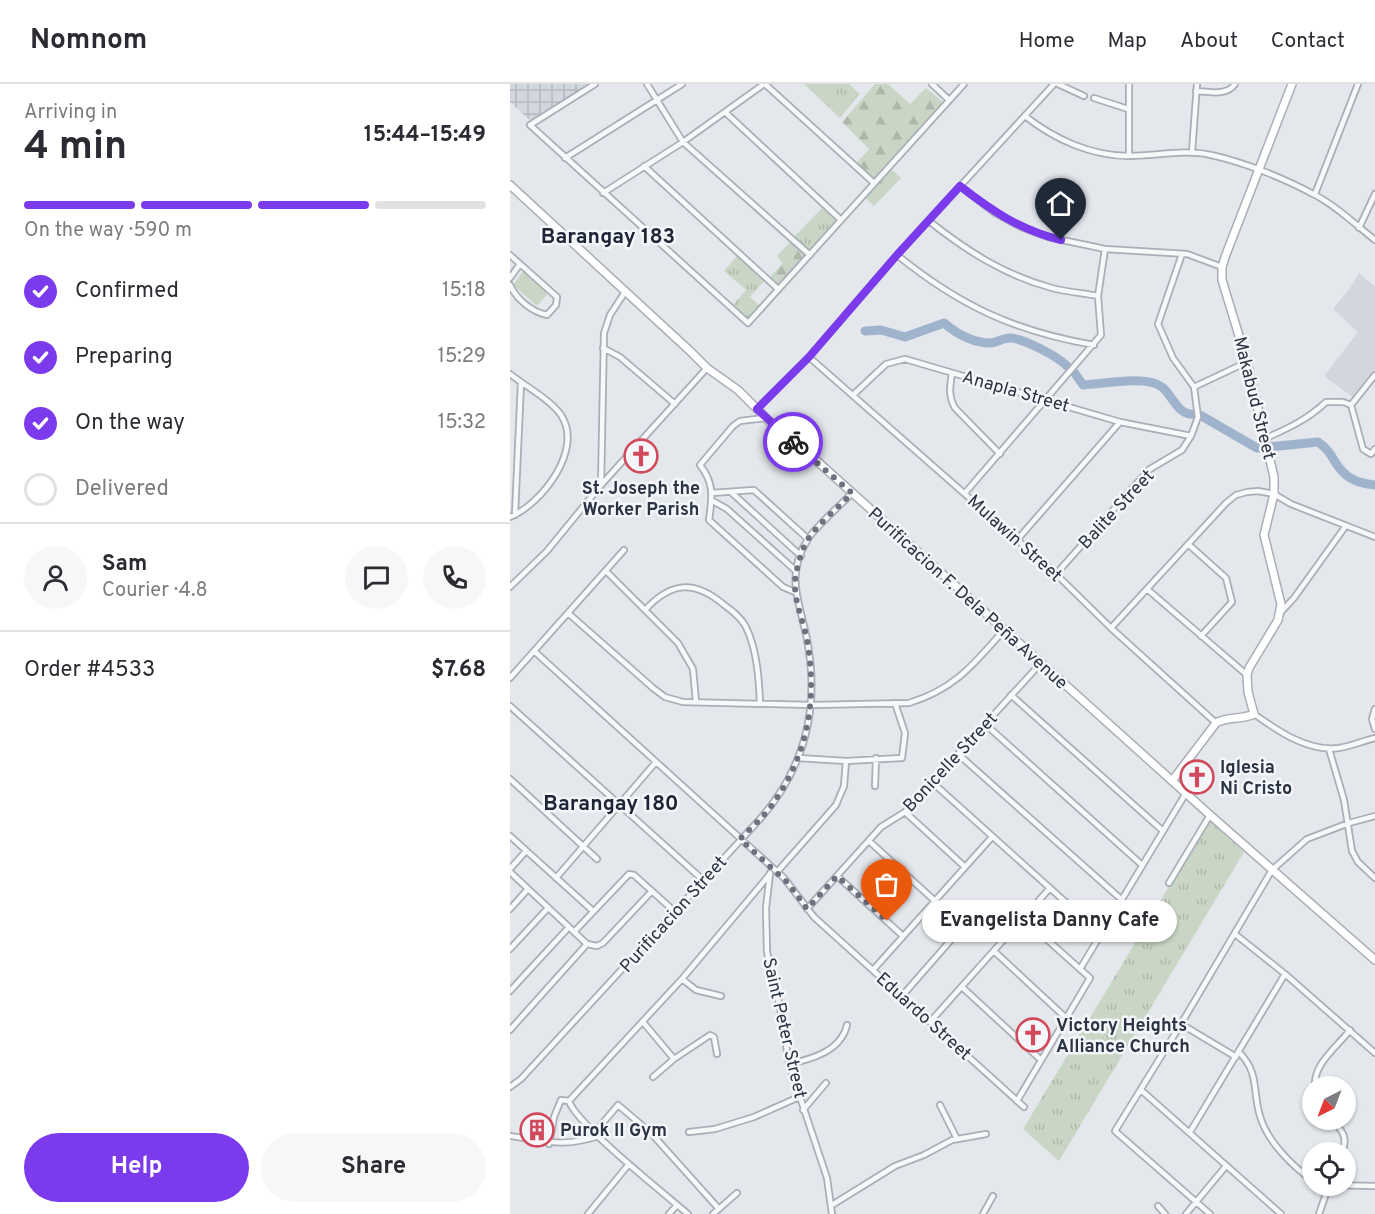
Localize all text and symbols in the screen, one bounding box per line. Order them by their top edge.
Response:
text: Nomnom [30,23,147,59]
text: Home [1019,28,1075,55]
text: Map [1108,28,1147,55]
text: About [1180,28,1238,55]
text: Contact [1271,28,1345,55]
text: Arriving in [24,100,117,126]
text: 15:44–15:49 [364,122,486,149]
text: 4 min [24,124,127,173]
pin [1035,178,1086,240]
icon: home [1044,187,1077,220]
text: On the way · 590 m [24,218,192,244]
district label: Barangay 183 [541,224,675,251]
icon: check [24,275,57,308]
text: Confirmed [75,278,179,305]
text: 15:18 [442,278,486,304]
street label: Makabud Street [1227,334,1280,462]
icon: check [24,341,57,374]
text: Preparing [75,344,173,371]
text: 15:29 [437,344,486,370]
street label: Anapla Street [959,366,1072,419]
icon: check [24,407,57,440]
text: On the way [75,410,185,437]
text: 15:32 [438,410,486,436]
courier [763,412,823,472]
icon: bike [777,426,810,459]
church icon: St. Joseph the Worker Parish [623,438,659,474]
street label: Balite Street [1074,465,1160,555]
text: Delivered [75,476,169,503]
place label: St. Joseph the Worker Parish [582,478,700,522]
street label: Mulawin Street [962,490,1066,588]
street label: Purificacion F. Dela Peña Avenue [862,503,1072,695]
button: person [24,546,87,609]
button: chat [345,546,408,609]
button: phone [423,546,486,609]
text: Sam [102,551,147,578]
text: Courier · 4.8 [102,578,208,604]
text: Order #4533 [24,657,155,684]
text: $7.68 [431,657,486,684]
street label: Bonicelle Street [899,708,1003,818]
place label: Iglesia Ni Cristo [1220,757,1292,801]
church icon: Iglesia Ni Cristo [1179,759,1215,795]
district label: Barangay 180 [543,791,679,818]
street label: Purificacion Street [616,852,733,978]
pin [861,859,912,921]
icon: bag [870,868,903,901]
callout: Evangelista Danny Cafe [923,900,1178,942]
text: Evangelista Danny Cafe [940,908,1159,934]
street label: Saint Peter Street [756,956,811,1101]
street label: Eduardo Street [870,968,976,1066]
place label: Victory Heights Alliance Church [1056,1015,1190,1059]
church icon: Victory Heights Alliance Church [1015,1017,1051,1053]
north arrow [1302,1076,1356,1130]
map controls [1302,1076,1356,1196]
building icon: Purok II Gym [519,1112,555,1148]
place label: Purok II Gym [560,1120,667,1143]
button: Help [24,1133,249,1202]
button: Share [261,1133,486,1202]
button: locate [1302,1142,1356,1196]

